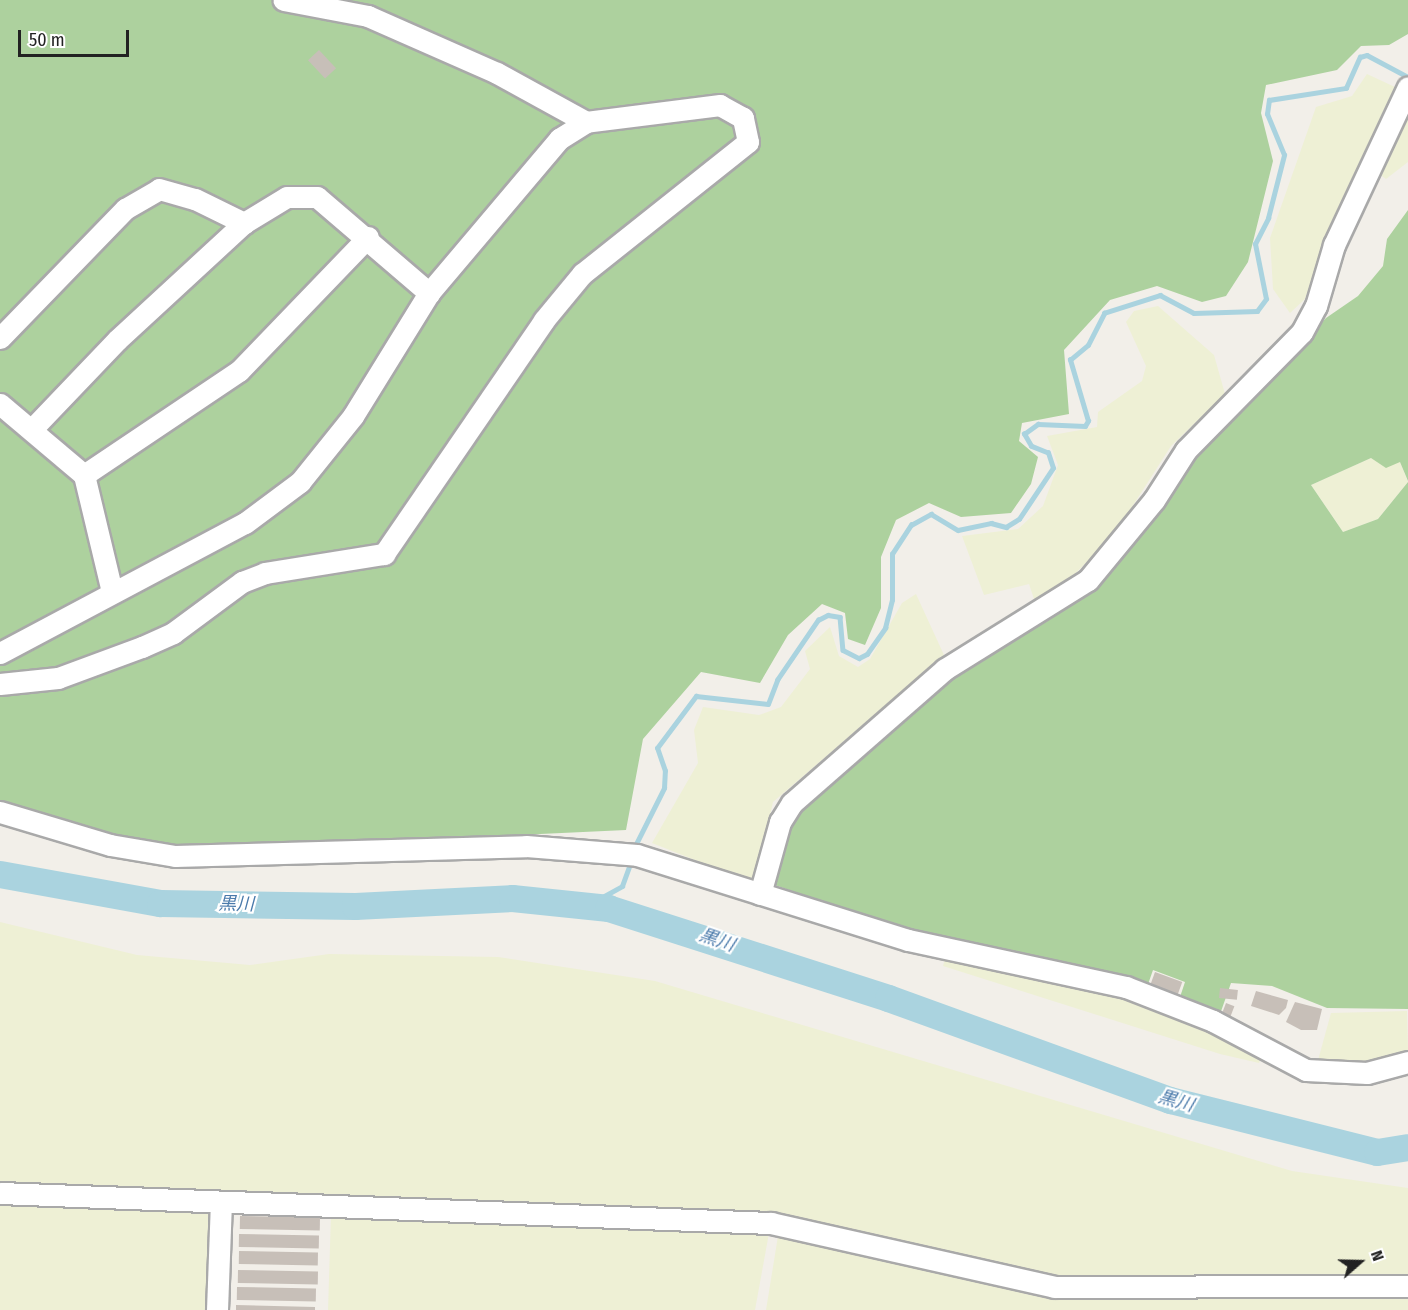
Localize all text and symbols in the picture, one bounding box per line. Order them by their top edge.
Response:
scale bar [21,18,132,56]
text: 50 m [29,29,65,51]
water label: 黒川 [218,893,254,915]
water label: 黒川 [696,924,738,956]
water label: 黒川 [1156,1086,1196,1116]
north arrow [1330,1232,1390,1292]
text: N [1367,1248,1388,1263]

